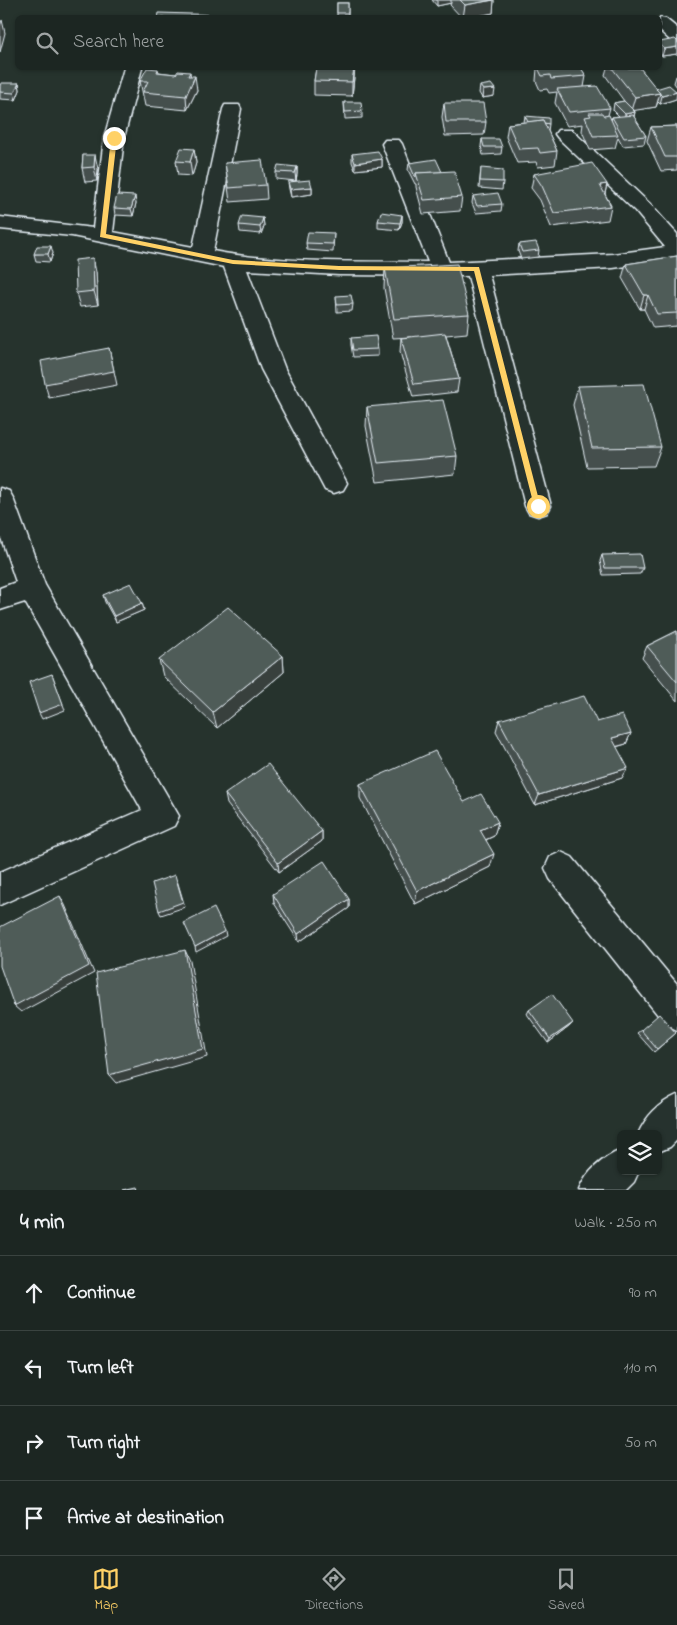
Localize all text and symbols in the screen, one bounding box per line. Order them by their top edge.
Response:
search box [15,15,662,70]
icon: search [33,29,61,57]
text: Search here [73,29,164,56]
route end [103,127,126,150]
route start [527,495,550,518]
map controls [617,1130,662,1175]
button: layers [617,1130,662,1175]
text: 4 min [20,1208,64,1238]
text: Walk · 250 m [574,1211,657,1235]
icon: ahead [20,1279,48,1307]
text: Continue [67,1280,135,1307]
text: 90 m [629,1281,657,1305]
icon: left [20,1354,48,1382]
text: Turn left [67,1355,134,1382]
text: 110 m [623,1356,657,1380]
icon: right [20,1429,48,1457]
text: Turn right [67,1430,140,1457]
text: 50 m [625,1431,657,1455]
icon: arrive [20,1504,48,1532]
text: Arrive at destination [67,1505,224,1532]
tab: Map [92,1565,120,1616]
tab: Directions [305,1565,363,1616]
tab: Saved [548,1565,585,1616]

